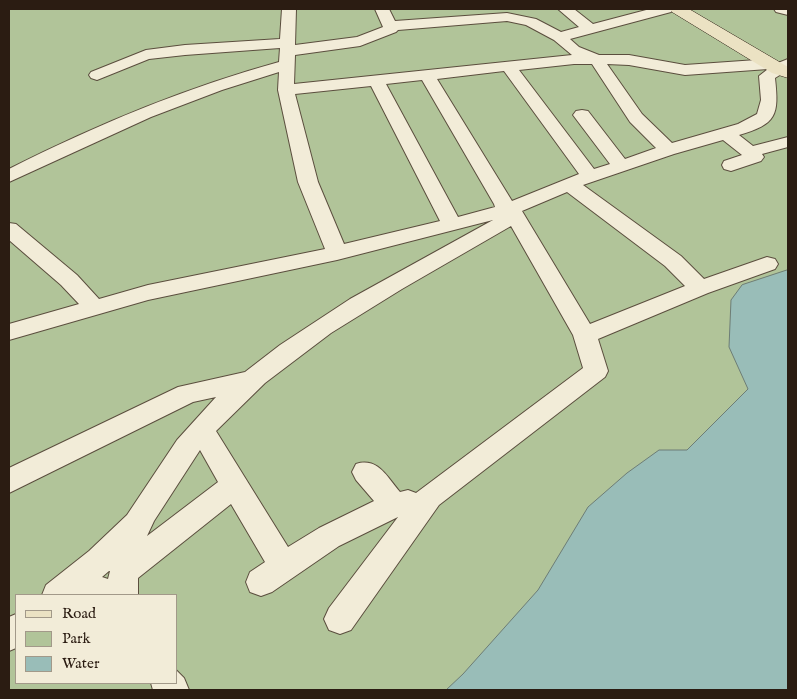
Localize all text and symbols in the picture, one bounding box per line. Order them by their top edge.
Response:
legend [15,594,178,684]
text: Road [62,604,96,623]
text: Park [62,629,91,648]
text: Water [62,654,99,673]

